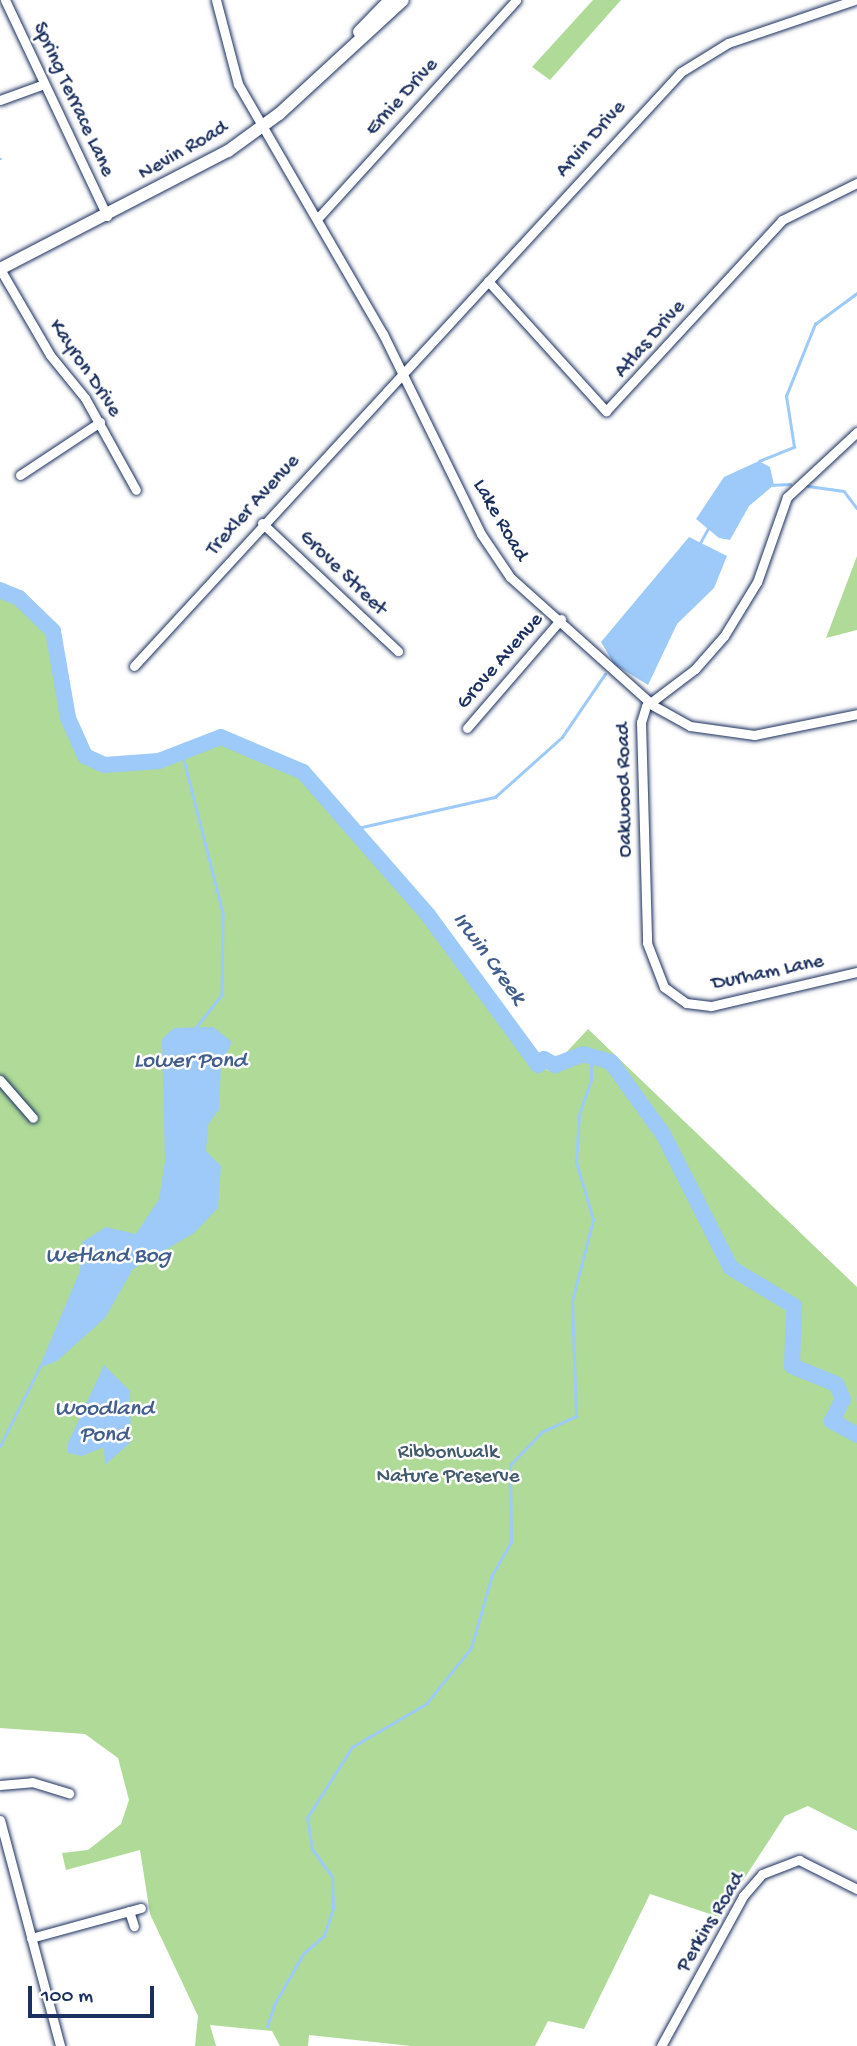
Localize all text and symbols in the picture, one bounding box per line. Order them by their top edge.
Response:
street label: Spring Terrace Lane [25,19,119,181]
street label: Ernie Drive [361,54,445,142]
street label: Arvin Drive [552,96,632,184]
street label: Nevin Road [135,116,233,188]
street label: Atlas Drive [610,296,692,384]
street label: Kayron Drive [42,315,126,423]
street label: Trexler Avenue [202,450,306,562]
street label: Lake Road [465,476,533,566]
street label: Grove Street [293,526,391,622]
street label: Grove Avenue [452,609,550,715]
street label: Oakwood Road [612,722,640,858]
water label: Irwin Creek [445,907,531,1011]
street label: Durham Lane [710,950,826,998]
water label: Lower Pond [134,1048,246,1076]
water label: Wetland Bog [45,1243,171,1271]
water label: Woodland Pond [54,1396,154,1450]
park label: Ribbonwalk Nature Preserve [376,1441,520,1491]
street label: Perkins Road [672,1868,752,1978]
scale bar [32,1972,158,2016]
text: 100 m [41,1985,93,2010]

